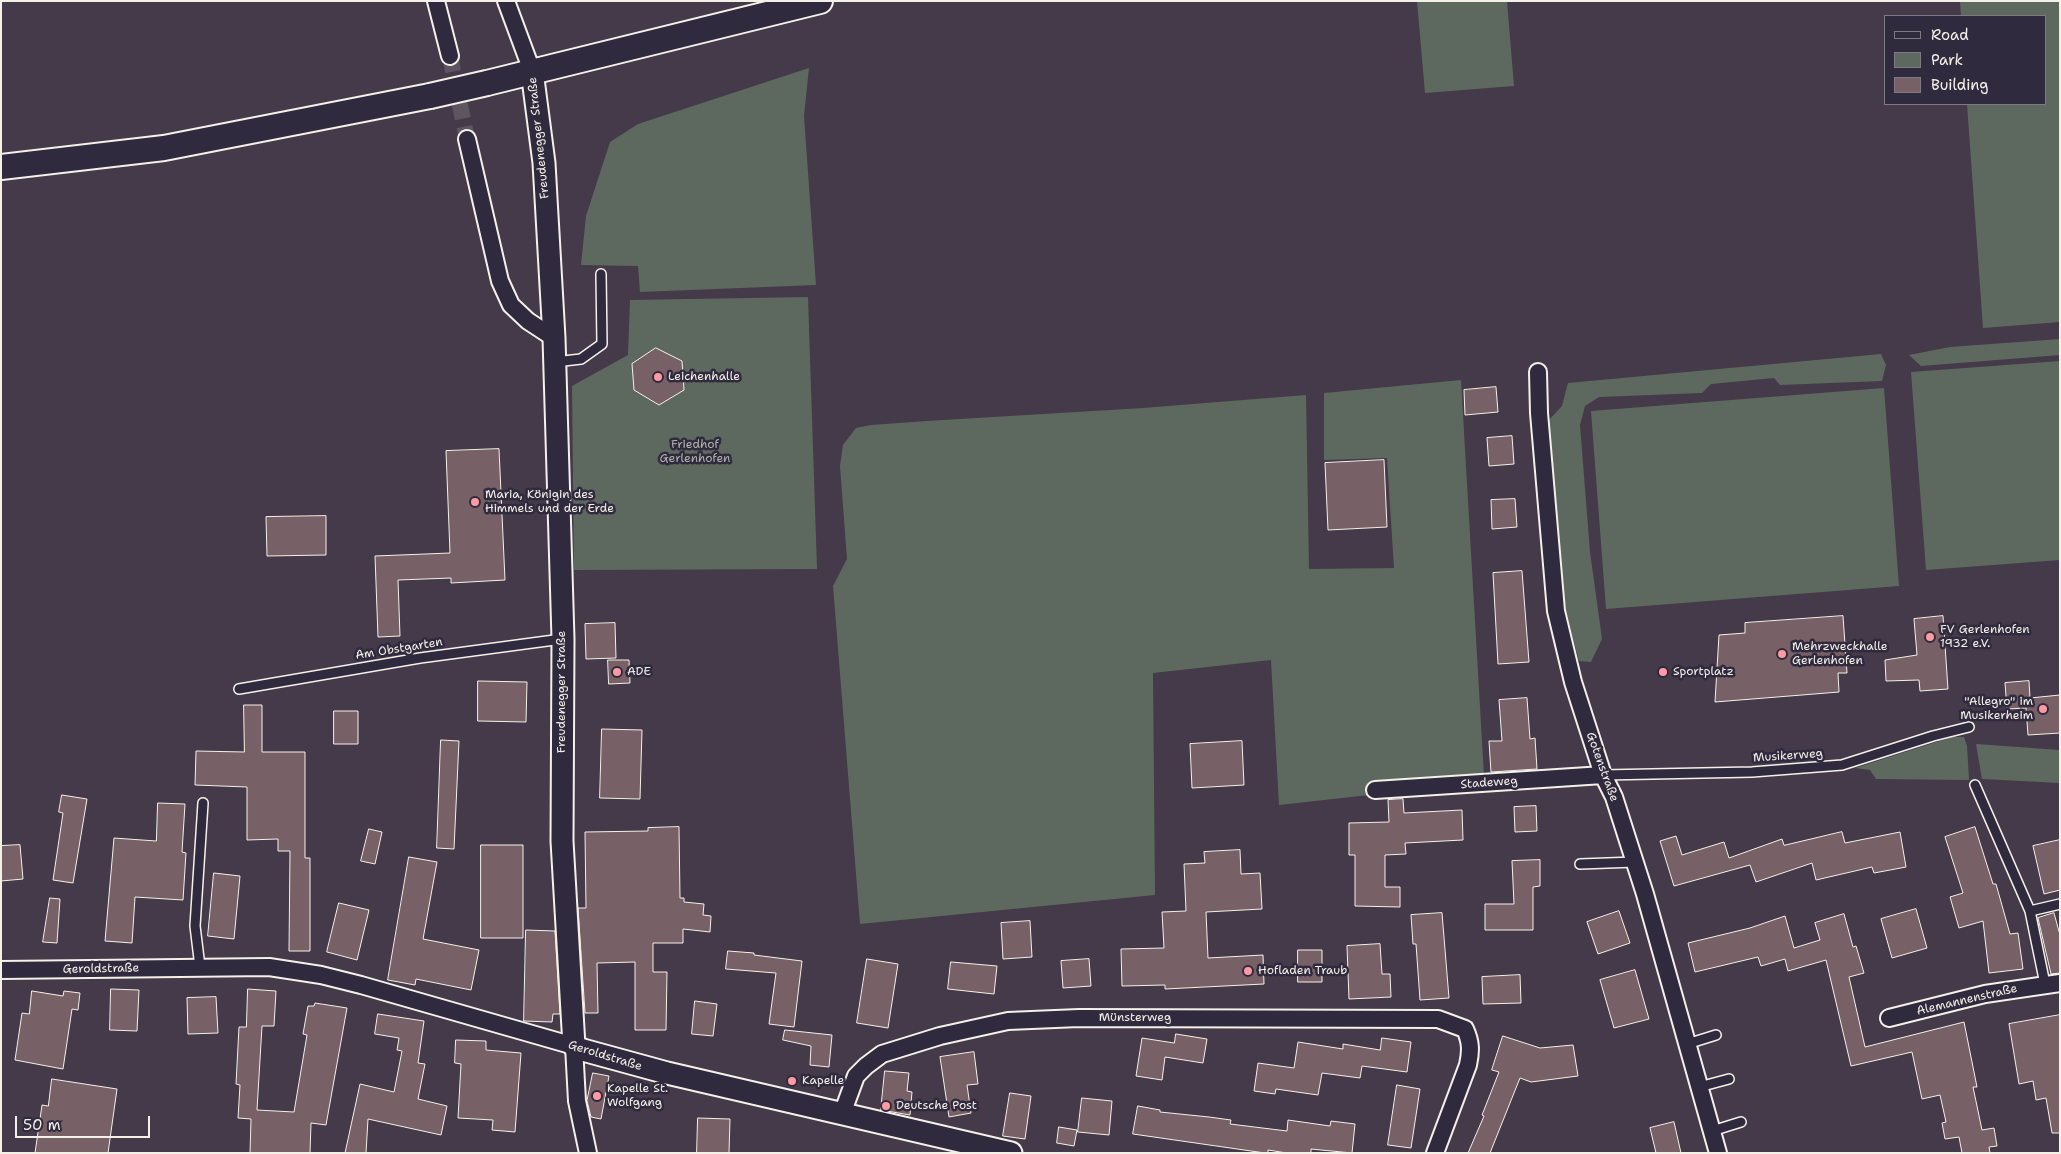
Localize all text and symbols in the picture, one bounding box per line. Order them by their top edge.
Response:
legend [1884,15,2046,105]
text: Road [1931,25,1969,45]
text: Park [1931,50,1963,70]
text: Building [1931,75,1988,95]
street label: Freudenegger Straße [525,76,553,200]
place label: Leichenhalle [668,370,740,384]
marker: Leichenhalle [652,371,664,383]
park label: Friedhof Gerlenhofen [660,438,730,466]
place label: Maria, Königin des Himmels und der Erde [485,488,614,516]
marker: Maria, Königin des Himmels und der Erde [469,496,481,508]
place label: FV Gerlenhofen 1932 e.V. [1940,623,2030,651]
street label: Freudenegger Straße [555,631,569,753]
marker: FV Gerlenhofen 1932 e.V. [1924,631,1936,643]
street label: Am Obstgarten [354,635,444,663]
place label: Mehrzweckhalle Gerlenhofen [1792,640,1888,668]
marker: Mehrzweckhalle Gerlenhofen [1776,648,1788,660]
place label: ADE [627,665,651,679]
place label: Sportplatz [1673,665,1734,679]
marker: ADE [611,666,623,678]
marker: Sportplatz [1657,666,1669,678]
place label: "Allegro" im Musikerheim [1960,695,2033,723]
marker: "Allegro" im Musikerheim [2037,703,2049,715]
street label: Gotenstraße [1583,730,1621,804]
street label: Musikerweg [1753,746,1823,766]
street label: Stadeweg [1460,774,1518,792]
street label: Geroldstraße [63,961,139,977]
place label: Hofladen Traub [1258,964,1347,978]
marker: Hofladen Traub [1242,965,1254,977]
street label: Alemannenstraße [1915,981,2019,1019]
street label: Münsterweg [1099,1011,1171,1025]
street label: Geroldstraße [566,1038,644,1074]
place label: Kapelle [802,1074,844,1088]
marker: Kapelle [786,1075,798,1087]
place label: Kapelle St. Wolfgang [607,1082,668,1110]
marker: Kapelle St. Wolfgang [591,1090,603,1102]
place label: Deutsche Post [896,1099,977,1113]
marker: Deutsche Post [880,1100,892,1112]
scale bar [18,1106,152,1138]
text: 50 m [23,1115,61,1135]

